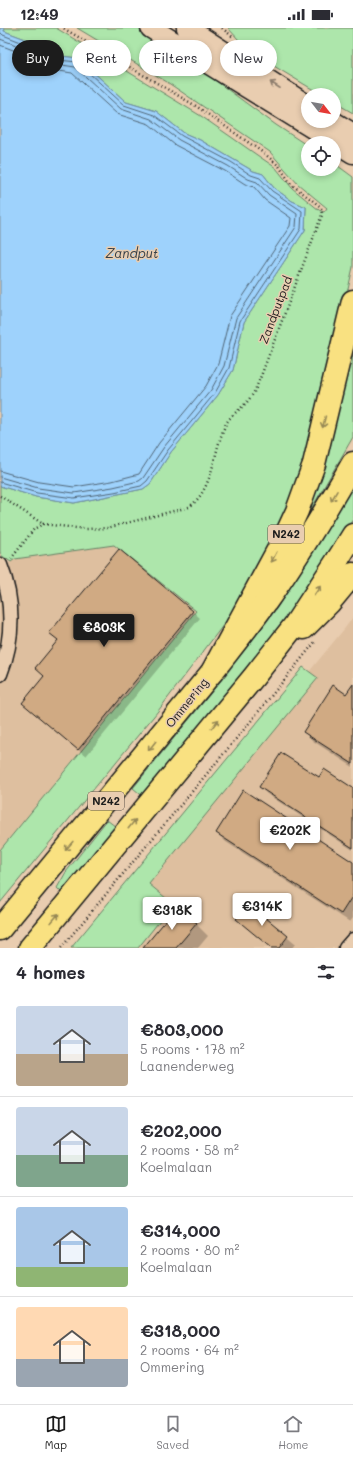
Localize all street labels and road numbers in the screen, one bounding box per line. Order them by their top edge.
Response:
street label: Zandputpad [255,273,295,346]
road number: N242 [268,525,304,543]
street label: Ommering [161,674,211,730]
road number: N242 [88,792,124,810]

